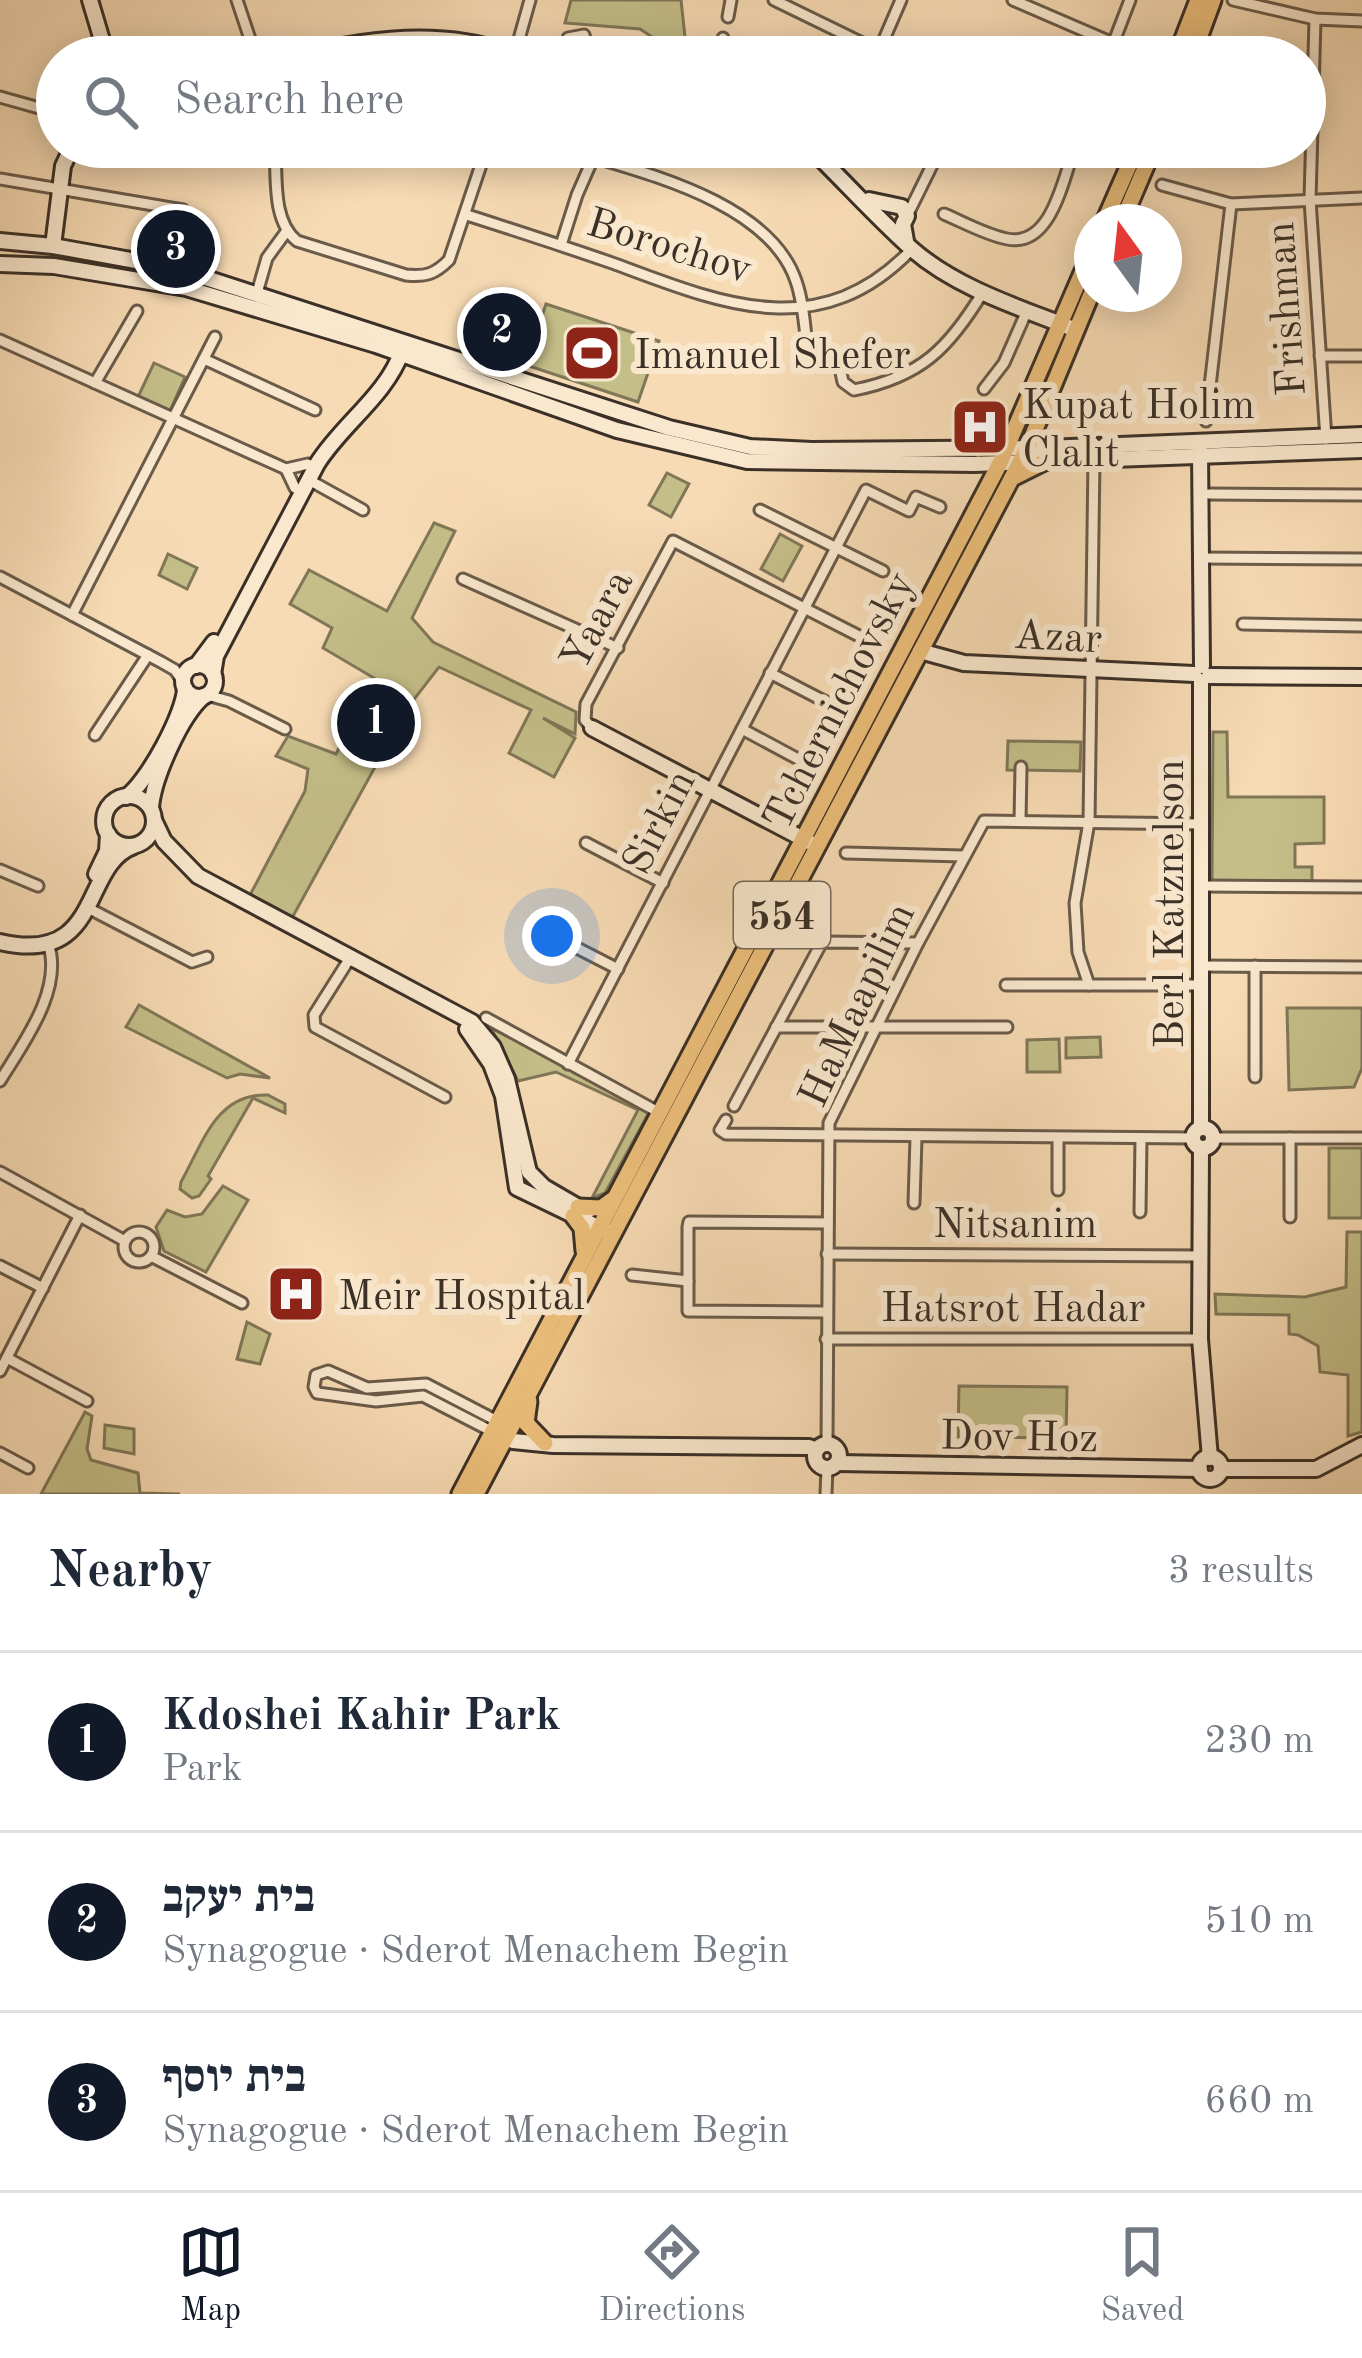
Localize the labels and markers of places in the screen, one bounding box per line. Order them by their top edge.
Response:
pin: 3 [137,204,215,294]
pin: 2 [463,287,541,377]
sports icon: Imanuel Shefer [561,322,623,384]
place label: Imanuel Shefer [634,336,911,378]
place label: Kupat Holim Clalit [1022,386,1255,476]
hospital icon: Kupat Holim Clalit [949,396,1011,458]
pin: 1 [337,678,415,768]
hospital icon: Meir Hospital [265,1263,327,1325]
place label: Meir Hospital [338,1277,585,1319]

